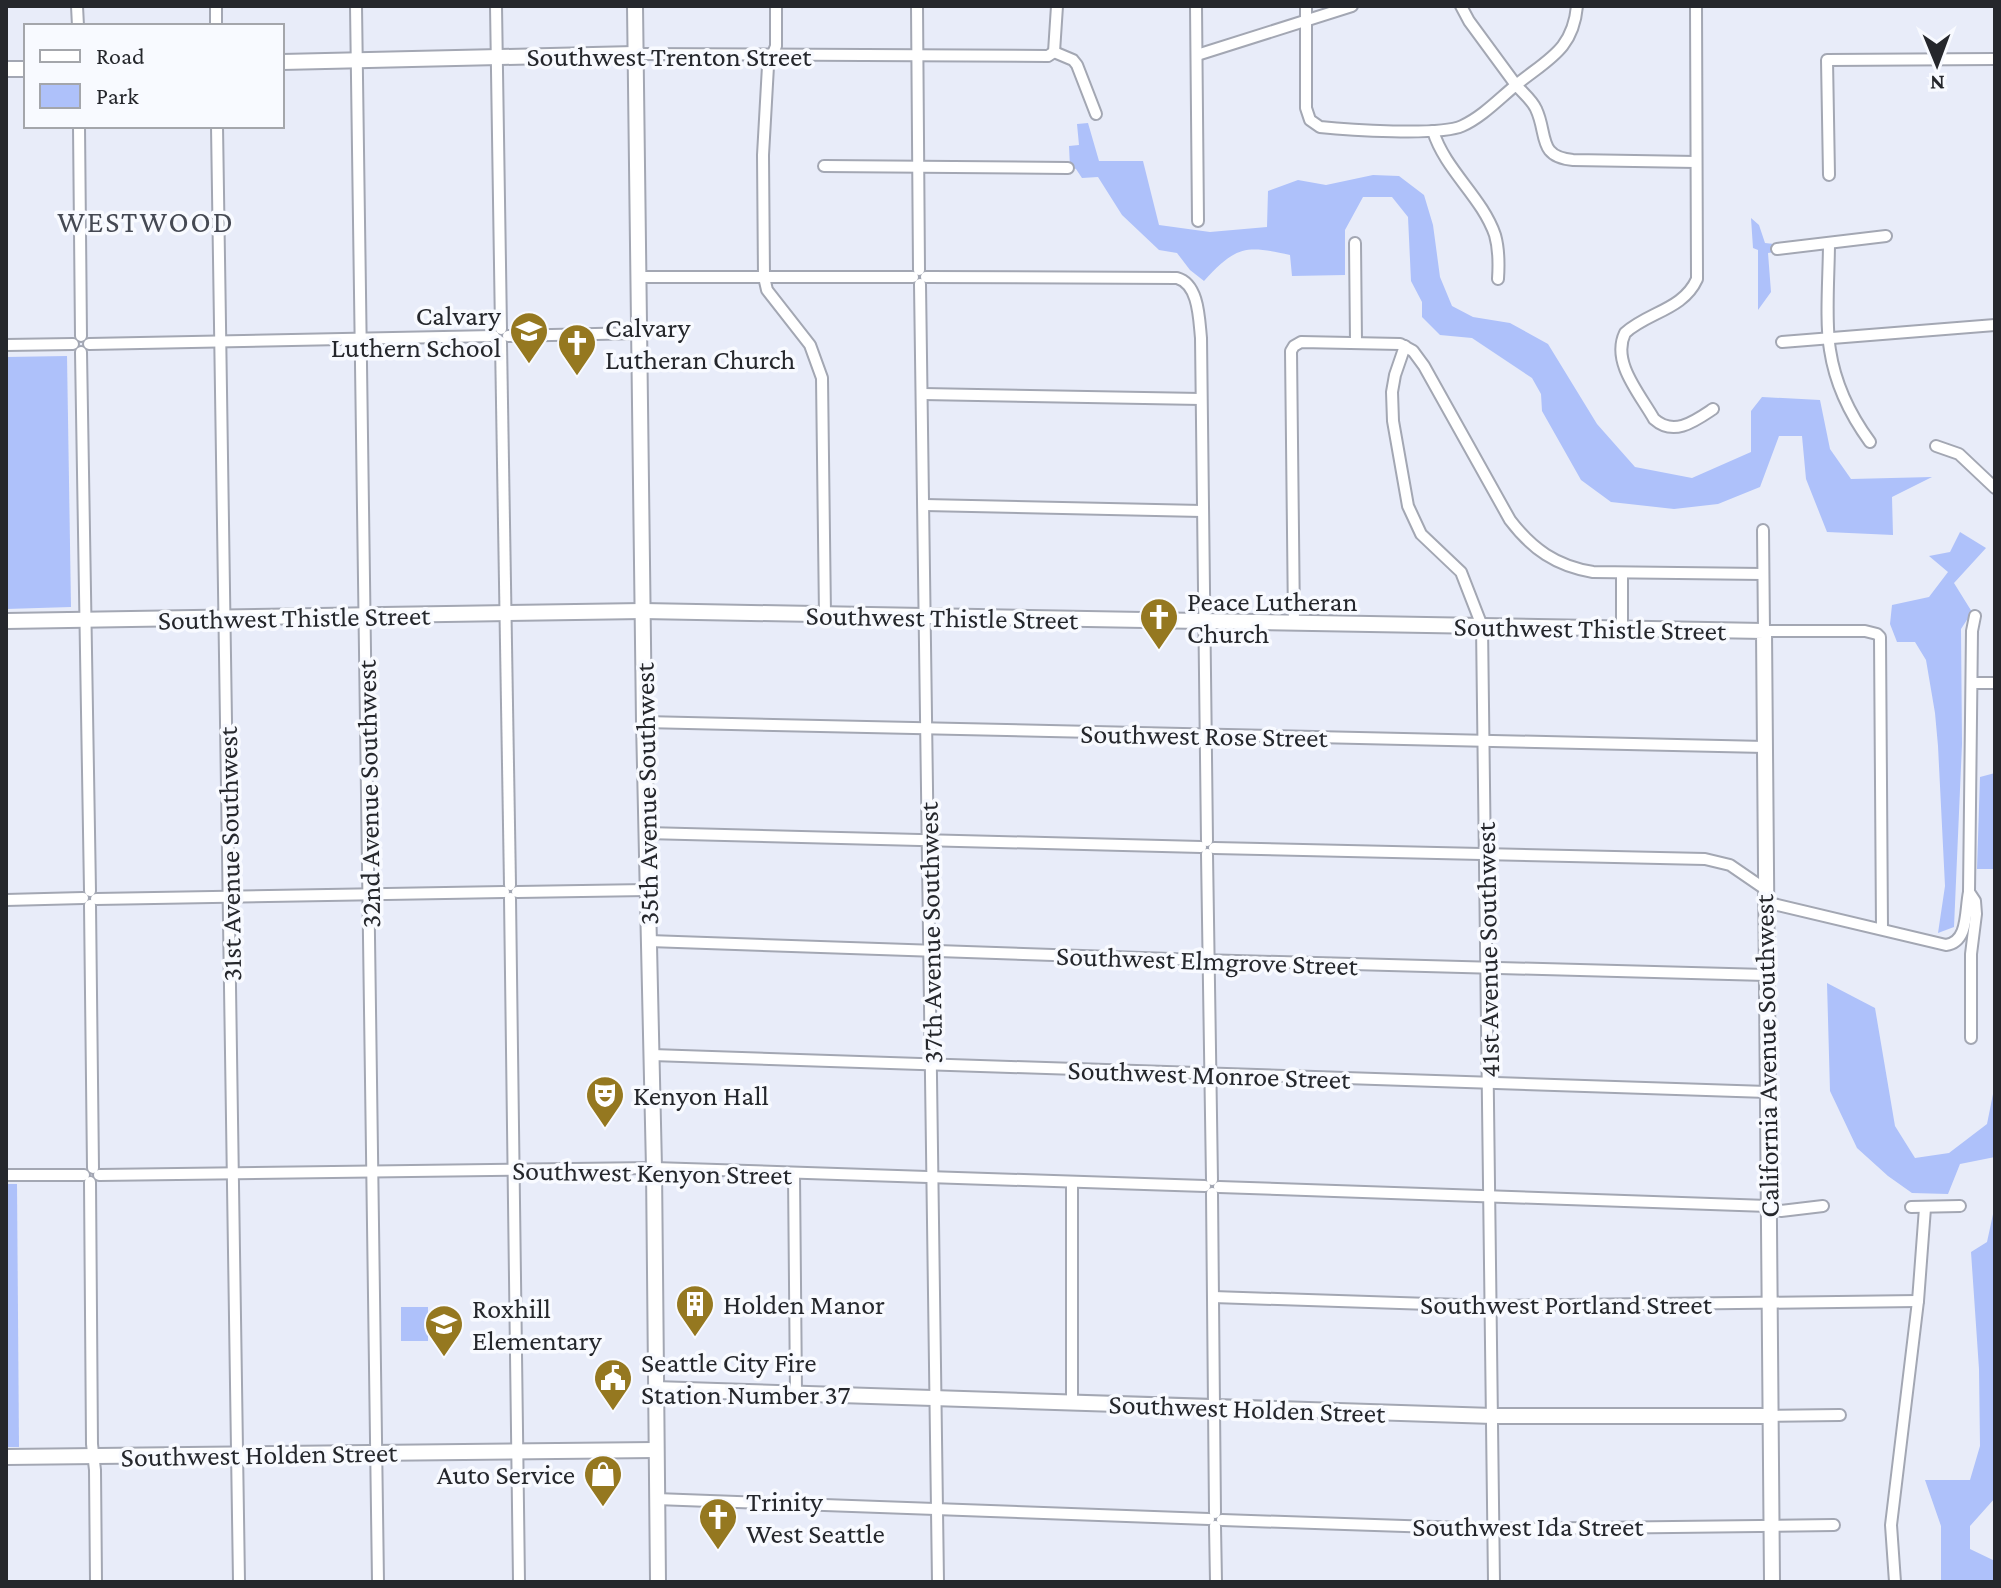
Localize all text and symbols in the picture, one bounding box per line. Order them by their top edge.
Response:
legend [24,24,284,128]
north arrow [1897,24,1977,104]
street label: Southwest Trenton Street [526,41,812,72]
text: Road [96,42,145,69]
text: N [1930,71,1945,96]
text: Park [96,82,139,109]
district label: WESTWOOD [57,205,235,238]
place label: Calvary Luthern School [331,300,502,363]
school or university icon: Calvary Luthern School [508,310,550,365]
place label: Calvary Lutheran Church [605,312,795,375]
church icon: Calvary Lutheran Church [556,322,598,377]
place label: Peace Lutheran Church [1187,586,1357,649]
church icon: Peace Lutheran Church [1138,596,1180,651]
street label: Southwest Thistle Street [157,600,431,635]
street label: Southwest Thistle Street [805,600,1079,635]
street label: Southwest Thistle Street [1453,611,1727,646]
street label: 32nd Avenue Southwest [351,659,386,928]
street label: 35th Avenue Southwest [629,662,664,926]
street label: Southwest Rose Street [1080,718,1329,753]
street label: 31st Avenue Southwest [212,726,247,982]
street label: 37th Avenue Southwest [913,801,948,1064]
street label: 41st Avenue Southwest [1470,821,1505,1078]
street label: California Avenue Southwest [1748,893,1785,1218]
street label: Southwest Elmgrove Street [1056,940,1359,981]
street label: Southwest Monroe Street [1067,1054,1352,1095]
theatre icon: Kenyon Hall [584,1074,626,1129]
place label: Kenyon Hall [633,1080,769,1111]
street label: Southwest Kenyon Street [512,1155,793,1190]
building icon: Holden Manor [674,1283,716,1338]
place label: Holden Manor [723,1289,885,1320]
street label: Southwest Portland Street [1420,1289,1713,1320]
place label: Roxhill Elementary [472,1293,603,1356]
school or university icon: Roxhill Elementary [423,1303,465,1358]
place label: Seattle City Fire Station Number 37 [641,1347,851,1410]
public building icon: Seattle City Fire Station Number 37 [592,1357,634,1412]
street label: Southwest Holden Street [1108,1388,1387,1429]
street label: Southwest Holden Street [120,1437,398,1472]
shop icon: Auto Service [582,1453,624,1508]
place label: Auto Service [437,1459,575,1490]
place label: Trinity West Seattle [746,1486,885,1549]
church icon: Trinity West Seattle [697,1496,739,1551]
street label: Southwest Ida Street [1412,1511,1644,1542]

